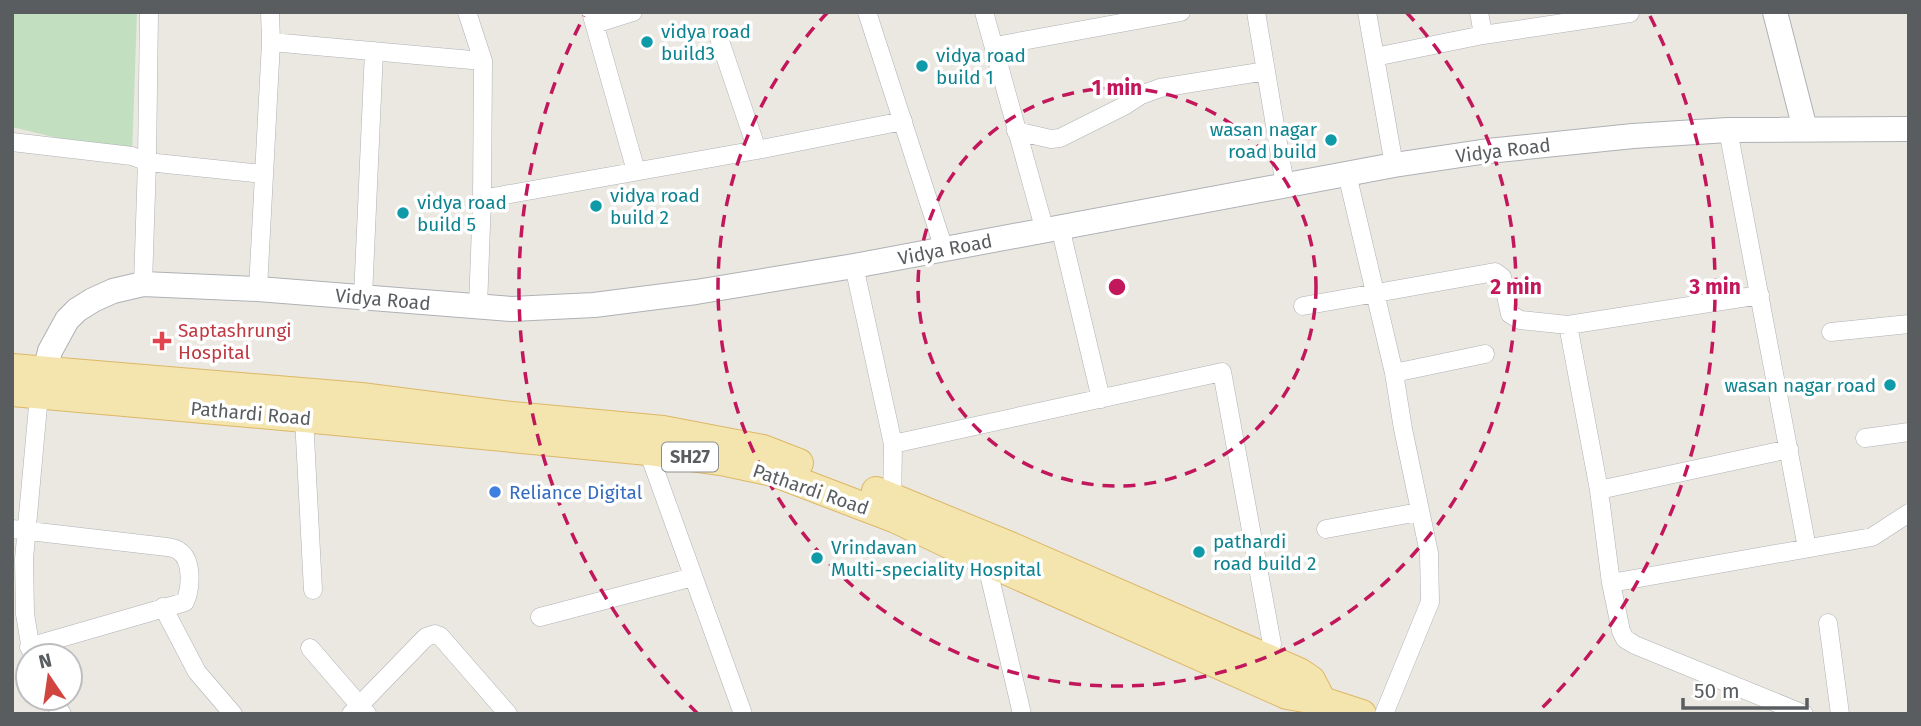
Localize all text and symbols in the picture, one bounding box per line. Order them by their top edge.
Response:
place label: vidya road build3 [661,20,751,65]
marker: vidya road build3 [639,34,655,50]
place label: vidya road build 1 [936,44,1026,89]
marker: vidya road build 1 [914,58,930,74]
text: 1 min [1092,75,1142,101]
place label: wasan nagar road build [1210,118,1318,163]
marker: wasan nagar road build [1323,132,1339,148]
street label: Vidya Road [1454,133,1552,168]
place label: vidya road build 2 [610,184,700,229]
place label: vidya road build 5 [417,191,507,236]
marker: vidya road build 2 [588,198,604,214]
marker: vidya road build 5 [395,205,411,221]
street label: Vidya Road [896,229,994,270]
text: 2 min [1490,274,1542,300]
text: 3 min [1688,274,1741,300]
centre of rings [1105,275,1129,299]
street label: Vidya Road [334,284,432,315]
place label: Saptashrungi Hospital [178,319,292,364]
marker: Saptashrungi Hospital [152,331,172,351]
place label: wasan nagar road [1724,374,1876,397]
marker: wasan nagar road [1882,377,1898,393]
street label: Pathardi Road [190,397,312,430]
road number: SH27 [662,443,718,472]
street label: Pathardi Road [750,459,872,520]
place label: Reliance Digital [509,481,643,504]
marker: Reliance Digital [487,484,503,500]
place label: pathardi road build 2 [1213,530,1316,575]
place label: Vrindavan Multi-speciality Hospital [831,536,1042,581]
marker: pathardi road build 2 [1191,544,1207,560]
marker: Vrindavan Multi-speciality Hospital [809,550,825,566]
north arrow [14,642,84,712]
text: N [37,648,54,674]
scale bar [1683,666,1807,710]
text: 50 m [1694,678,1740,704]

